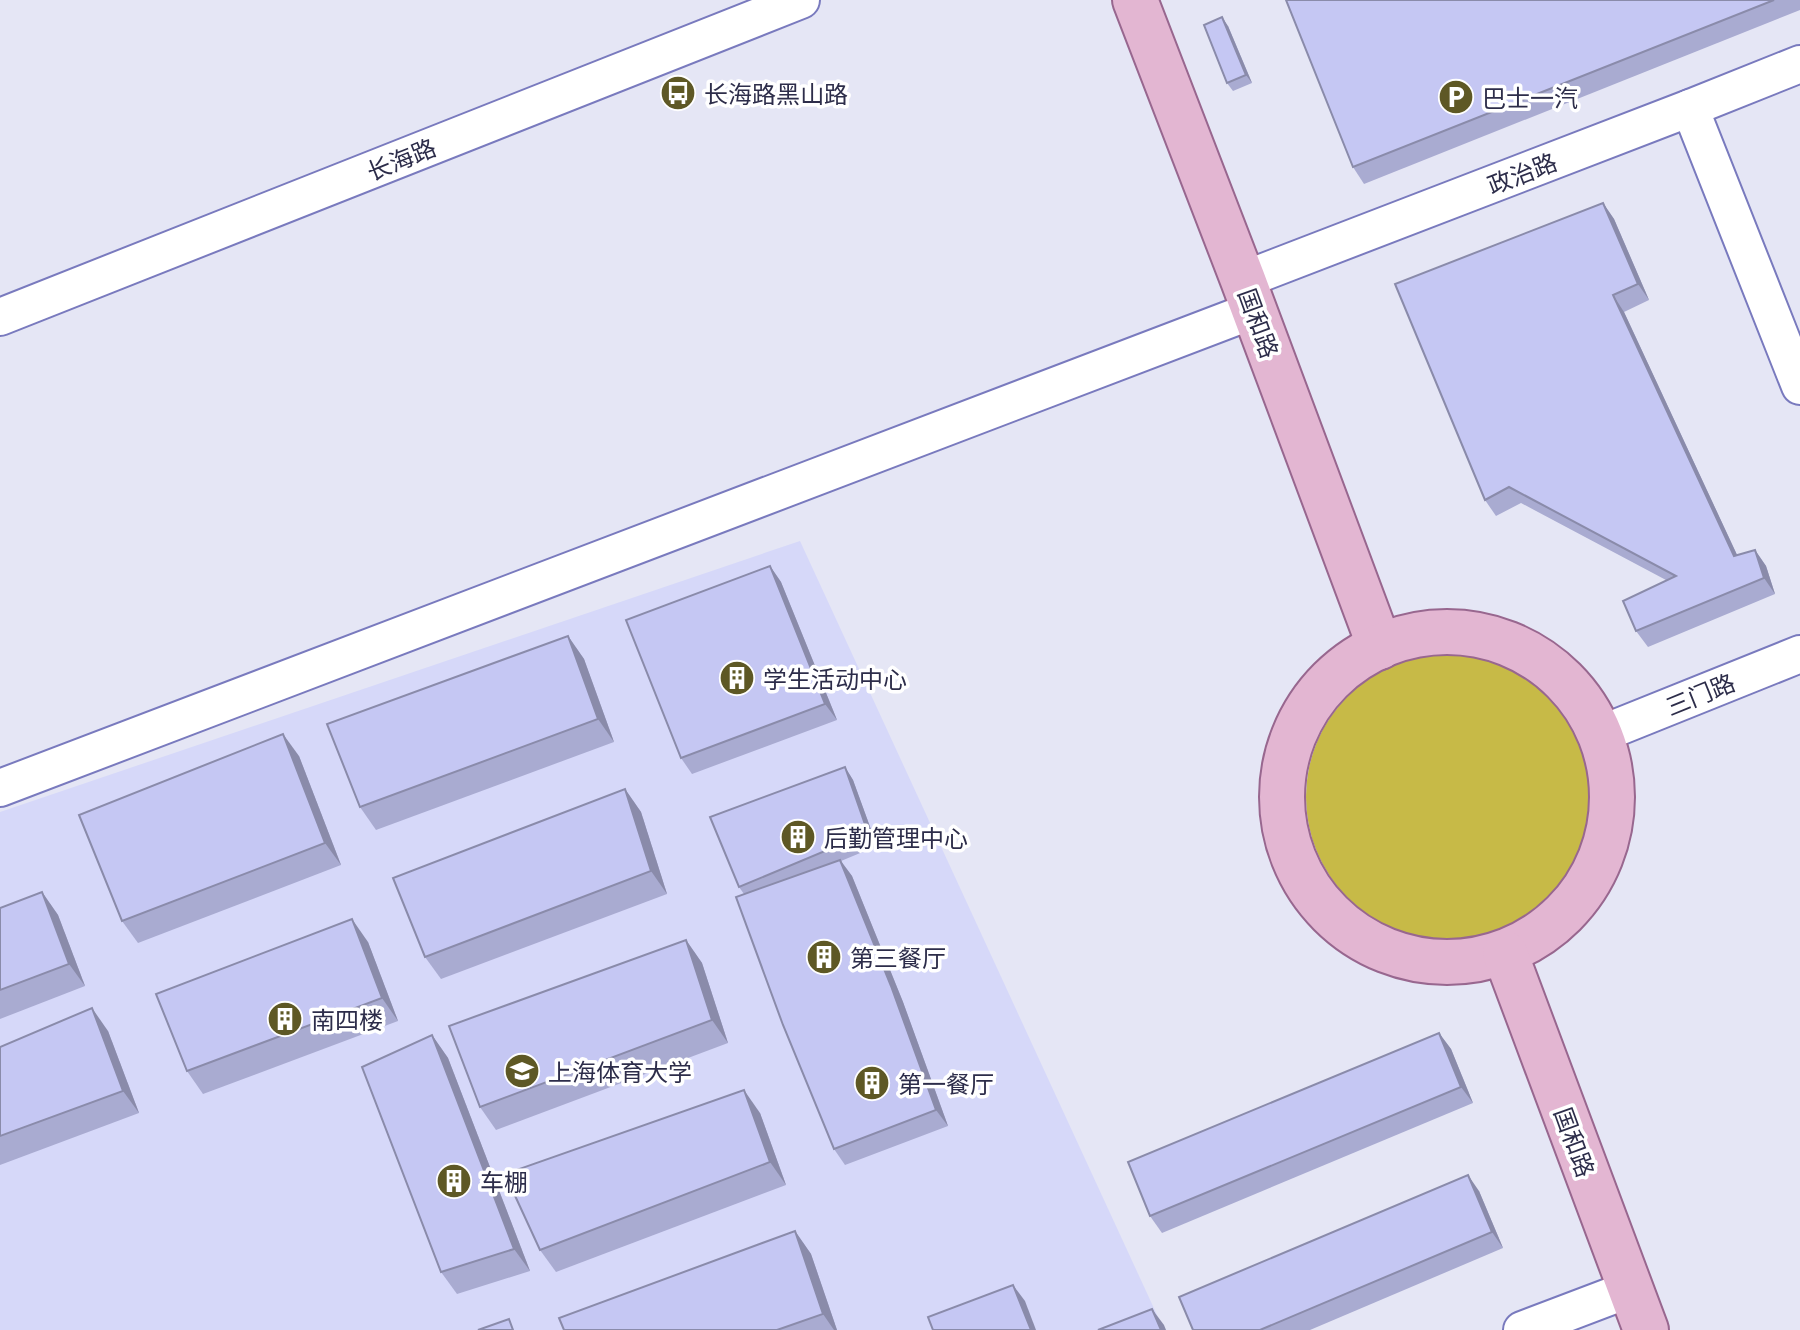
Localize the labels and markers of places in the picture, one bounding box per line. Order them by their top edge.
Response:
bus stop icon: 长海路黑山路 [659,74,697,112]
place label: 长海路黑山路 [704,77,848,110]
parking icon: 巴士一汽 [1437,78,1475,116]
place label: 巴士一汽 [1482,81,1578,114]
building icon: 学生活动中心 [718,659,756,697]
place label: 学生活动中心 [763,662,907,695]
building icon: 后勤管理中心 [779,818,817,856]
place label: 后勤管理中心 [824,821,968,854]
building icon: 第三餐厅 [805,938,843,976]
place label: 第三餐厅 [850,941,946,974]
building icon: 南四楼 [266,1000,304,1038]
place label: 南四楼 [311,1003,383,1036]
school or university icon: 上海体育大学 [503,1052,541,1090]
place label: 上海体育大学 [548,1055,692,1088]
building icon: 第一餐厅 [853,1064,891,1102]
place label: 第一餐厅 [898,1067,994,1100]
building icon: 车棚 [435,1162,473,1200]
place label: 车棚 [480,1165,528,1198]

